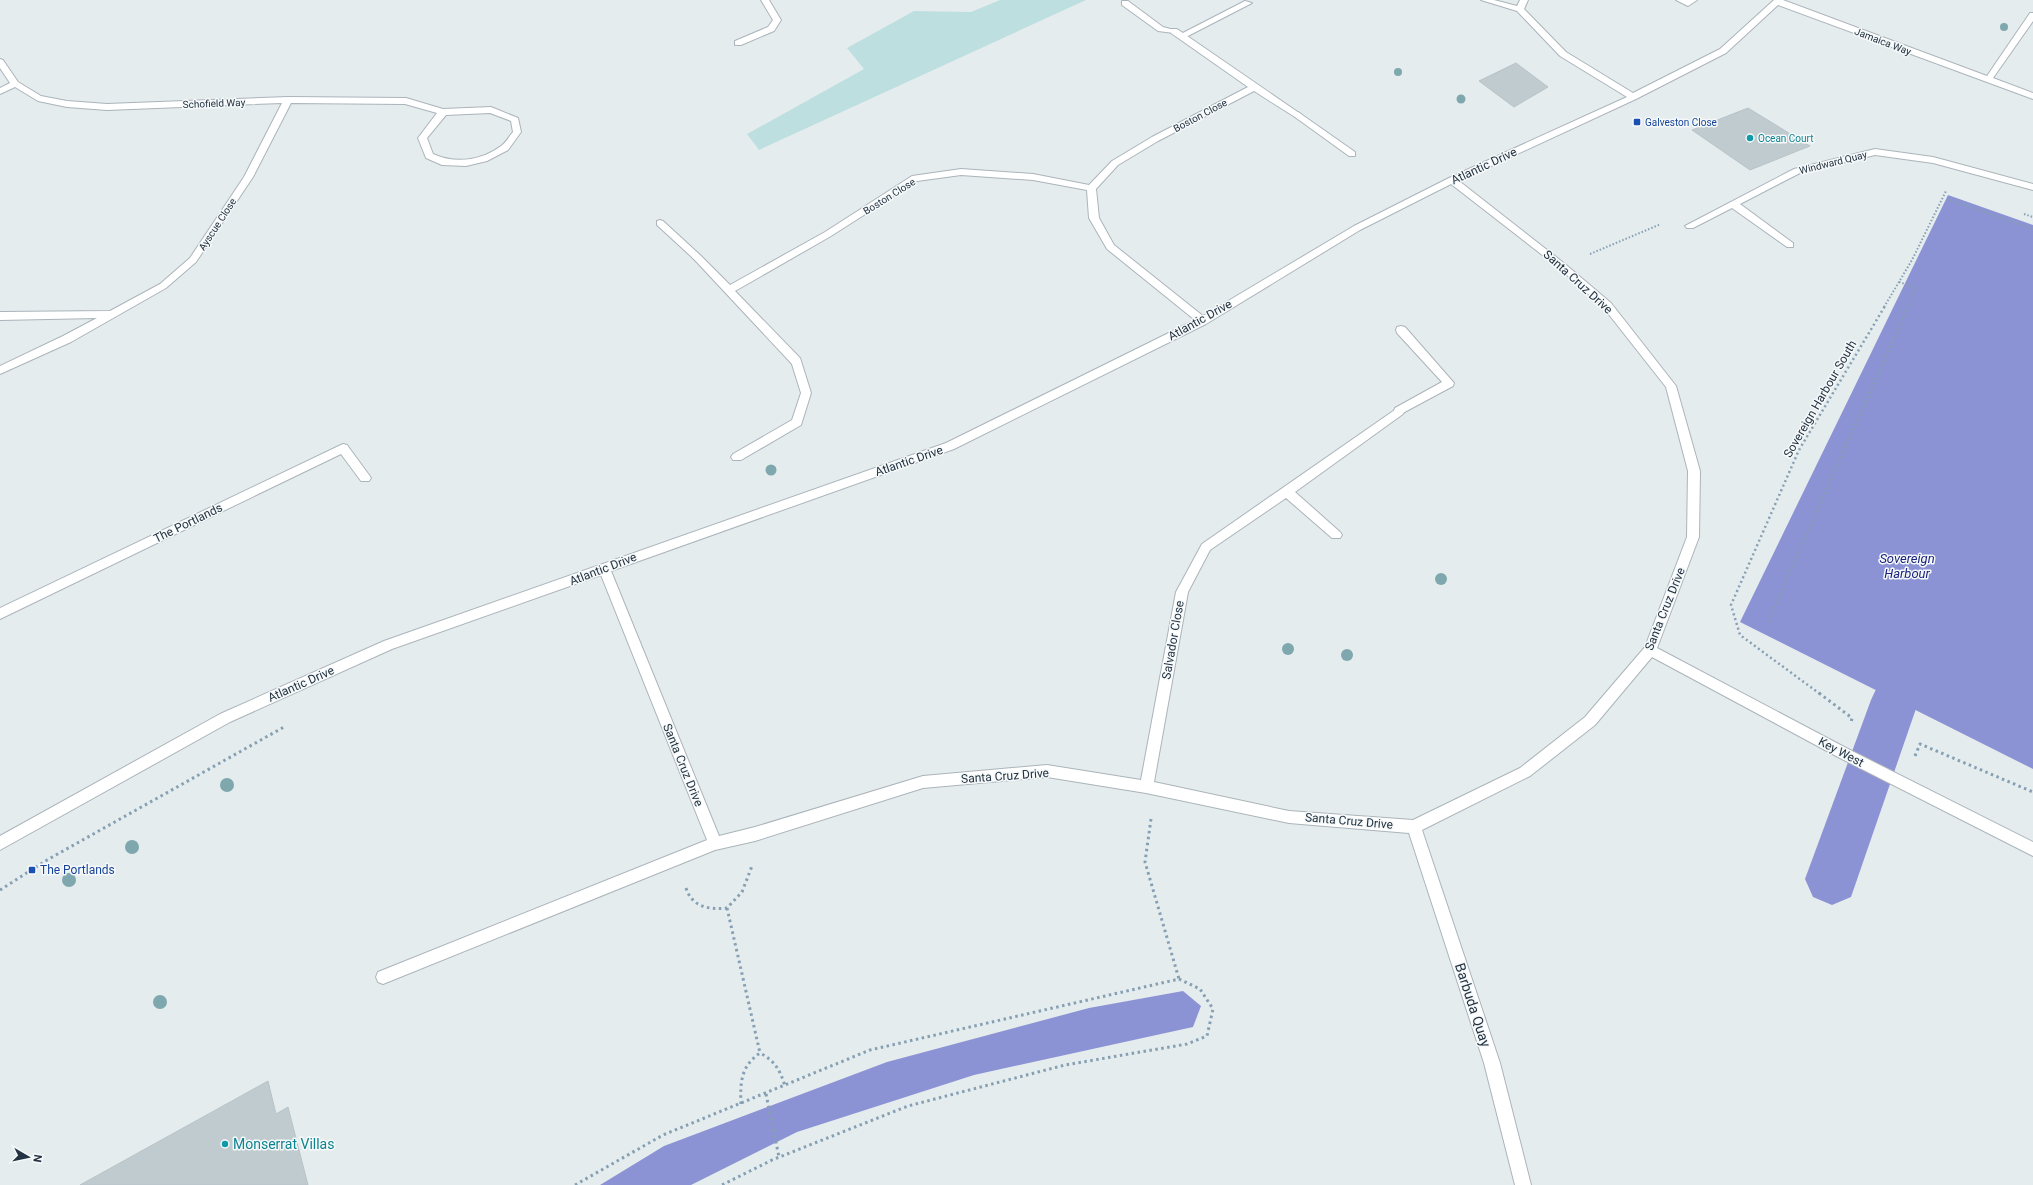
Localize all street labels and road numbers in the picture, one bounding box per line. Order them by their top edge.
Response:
street label: Jamaica Way [1853,26,1913,57]
street label: Schofield Way [183,97,246,110]
street label: Boston Close [1172,97,1229,134]
street label: Atlantic Drive [1449,145,1519,187]
street label: Windward Quay [1798,149,1868,176]
street label: Boston Close [861,176,917,217]
street label: Ayscue Close [197,196,238,252]
street label: Santa Cruz Drive [1541,247,1615,317]
street label: Atlantic Drive [1166,297,1234,343]
street label: Sovereign Harbour South [1781,338,1859,460]
street label: Atlantic Drive [873,443,945,479]
street label: The Portlands [151,500,225,546]
street label: Atlantic Drive [567,550,639,588]
street label: Santa Cruz Drive [1642,566,1688,652]
street label: Salvador Close [1159,600,1187,680]
street label: Atlantic Drive [266,663,336,705]
street label: Santa Cruz Drive [660,722,706,808]
street label: Key West [1816,734,1866,770]
street label: Santa Cruz Drive [961,766,1049,786]
street label: Santa Cruz Drive [1305,810,1393,832]
street label: Barbuda Quay [1452,961,1494,1049]

